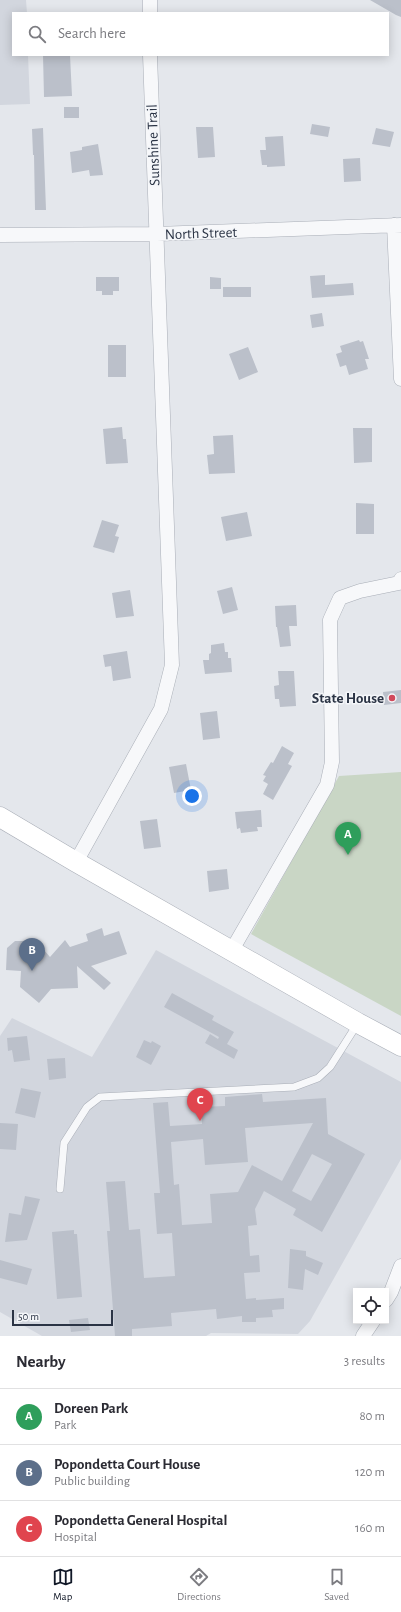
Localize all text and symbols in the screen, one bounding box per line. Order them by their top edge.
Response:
search box [12,12,389,56]
icon: search [26,23,48,45]
text: Search here [58,26,126,41]
street label: Sunshine Trail [145,104,162,186]
street label: North Street [165,225,238,242]
place label: State House [312,691,384,706]
marker: State House [387,693,397,703]
your location [182,786,202,806]
pin: A [335,822,361,855]
pin: B [19,938,45,971]
pin: C [187,1088,213,1121]
map controls [353,1288,389,1324]
button: locate [353,1288,389,1324]
scale bar [12,1308,113,1327]
text: 50 m [18,1311,39,1322]
text: Nearby [16,1353,66,1370]
text: 3 results [344,1355,385,1368]
text: Doreen Park [54,1401,128,1416]
text: A [25,1410,33,1423]
text: 80 m [359,1410,385,1423]
text: Park [54,1419,76,1432]
text: Popondetta Court House [54,1457,200,1472]
text: B [25,1466,33,1479]
text: 120 m [355,1466,385,1479]
text: Public building [54,1475,130,1488]
text: Popondetta General Hospital [54,1513,227,1528]
text: C [26,1522,32,1535]
text: 160 m [355,1522,385,1535]
text: Hospital [54,1531,97,1544]
tab: Map [52,1566,74,1603]
tab: Directions [177,1566,221,1603]
tab: Saved [324,1566,349,1603]

